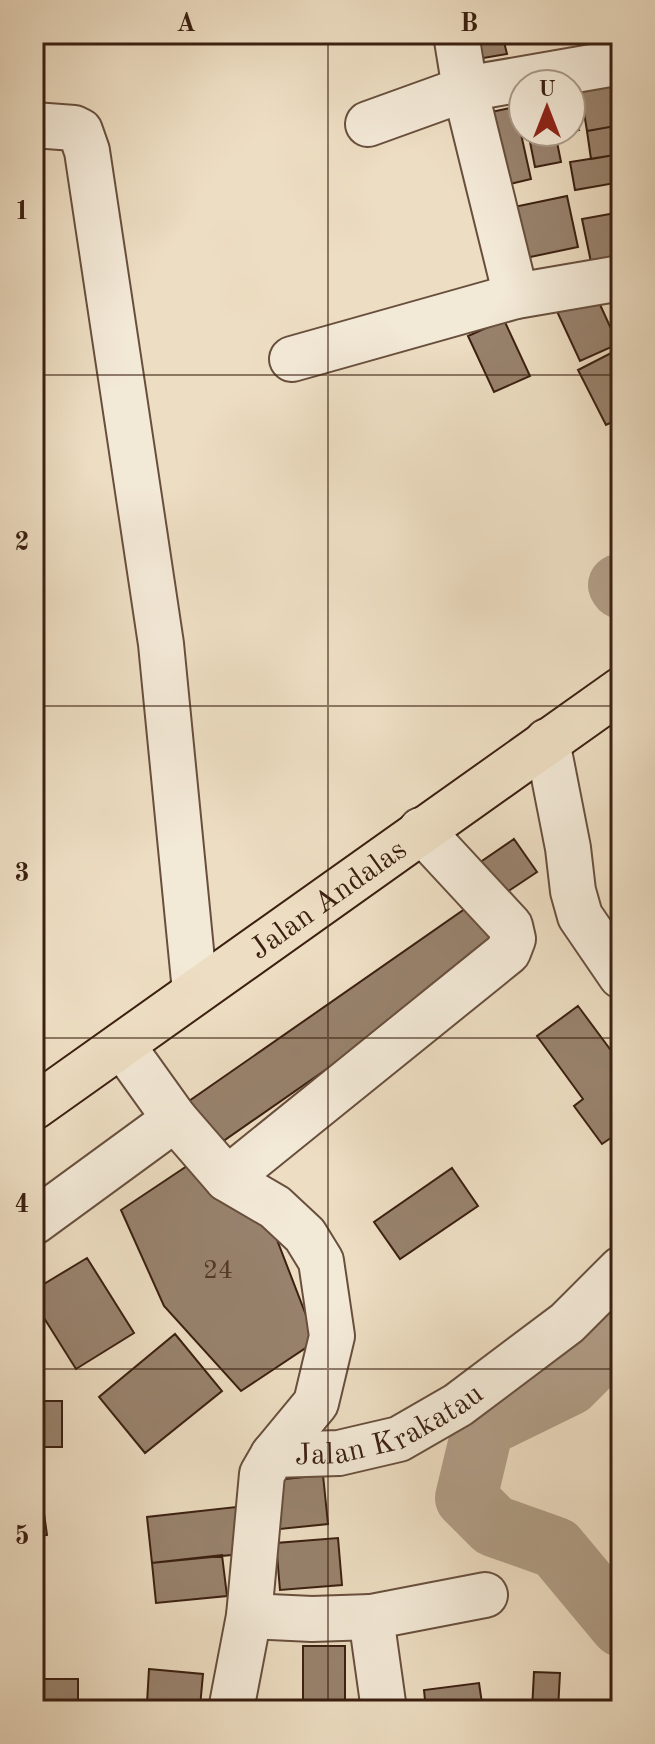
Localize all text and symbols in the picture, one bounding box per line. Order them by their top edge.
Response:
text: A [176,11,196,37]
text: B [460,11,478,37]
north arrow [507,68,587,148]
text: U [538,79,556,101]
text: 1 [14,199,30,225]
text: 2 [14,530,30,556]
street label: Jalan Andalas [245,835,412,966]
text: 3 [14,861,30,887]
text: 4 [14,1192,30,1218]
house number: 24 [203,1258,233,1284]
street label: Jalan Krakatau [294,1379,489,1471]
text: 5 [14,1524,30,1550]

